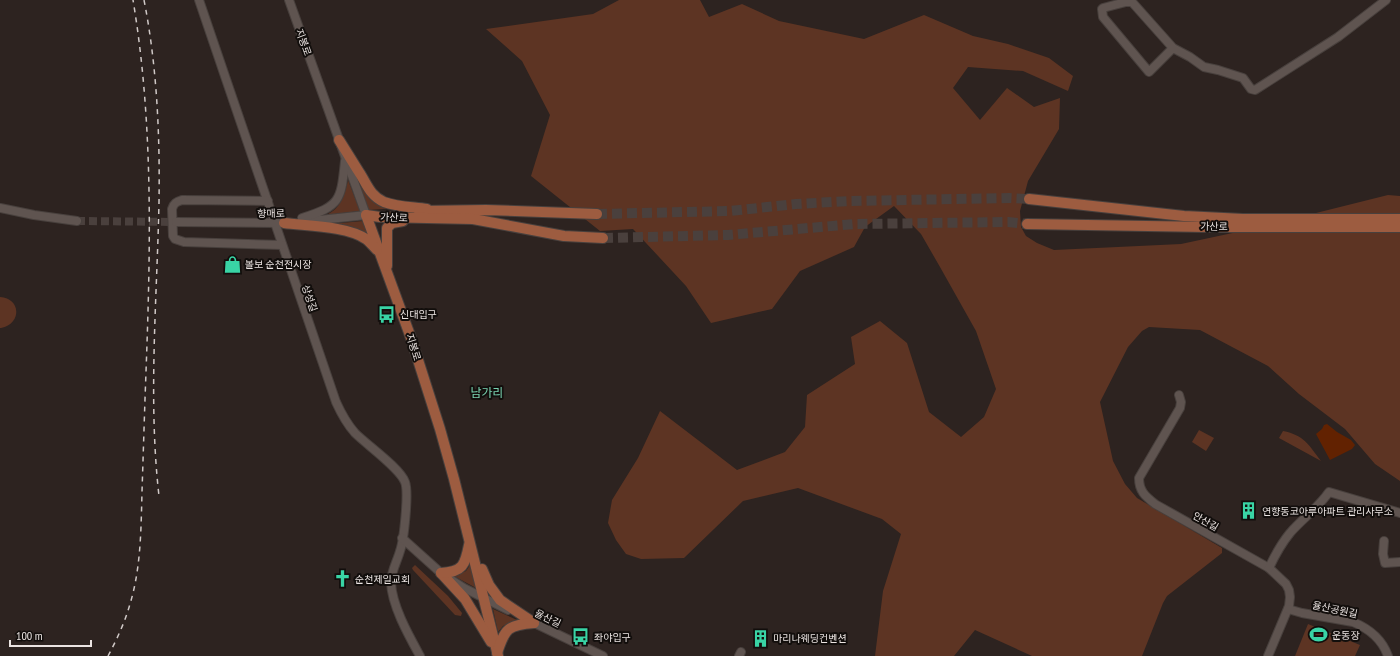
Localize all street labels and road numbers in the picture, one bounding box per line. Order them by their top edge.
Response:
street label: 지봉로 [293,27,314,57]
street label: 향매로 [257,207,285,220]
street label: 가산로 [380,211,408,224]
street label: 가산로 [1200,220,1228,233]
street label: 상성길 [299,283,320,313]
street label: 지봉로 [403,332,424,362]
street label: 안산길 [1191,509,1221,534]
street label: 율산공원길 [1311,598,1359,621]
street label: 율산길 [533,607,563,630]

